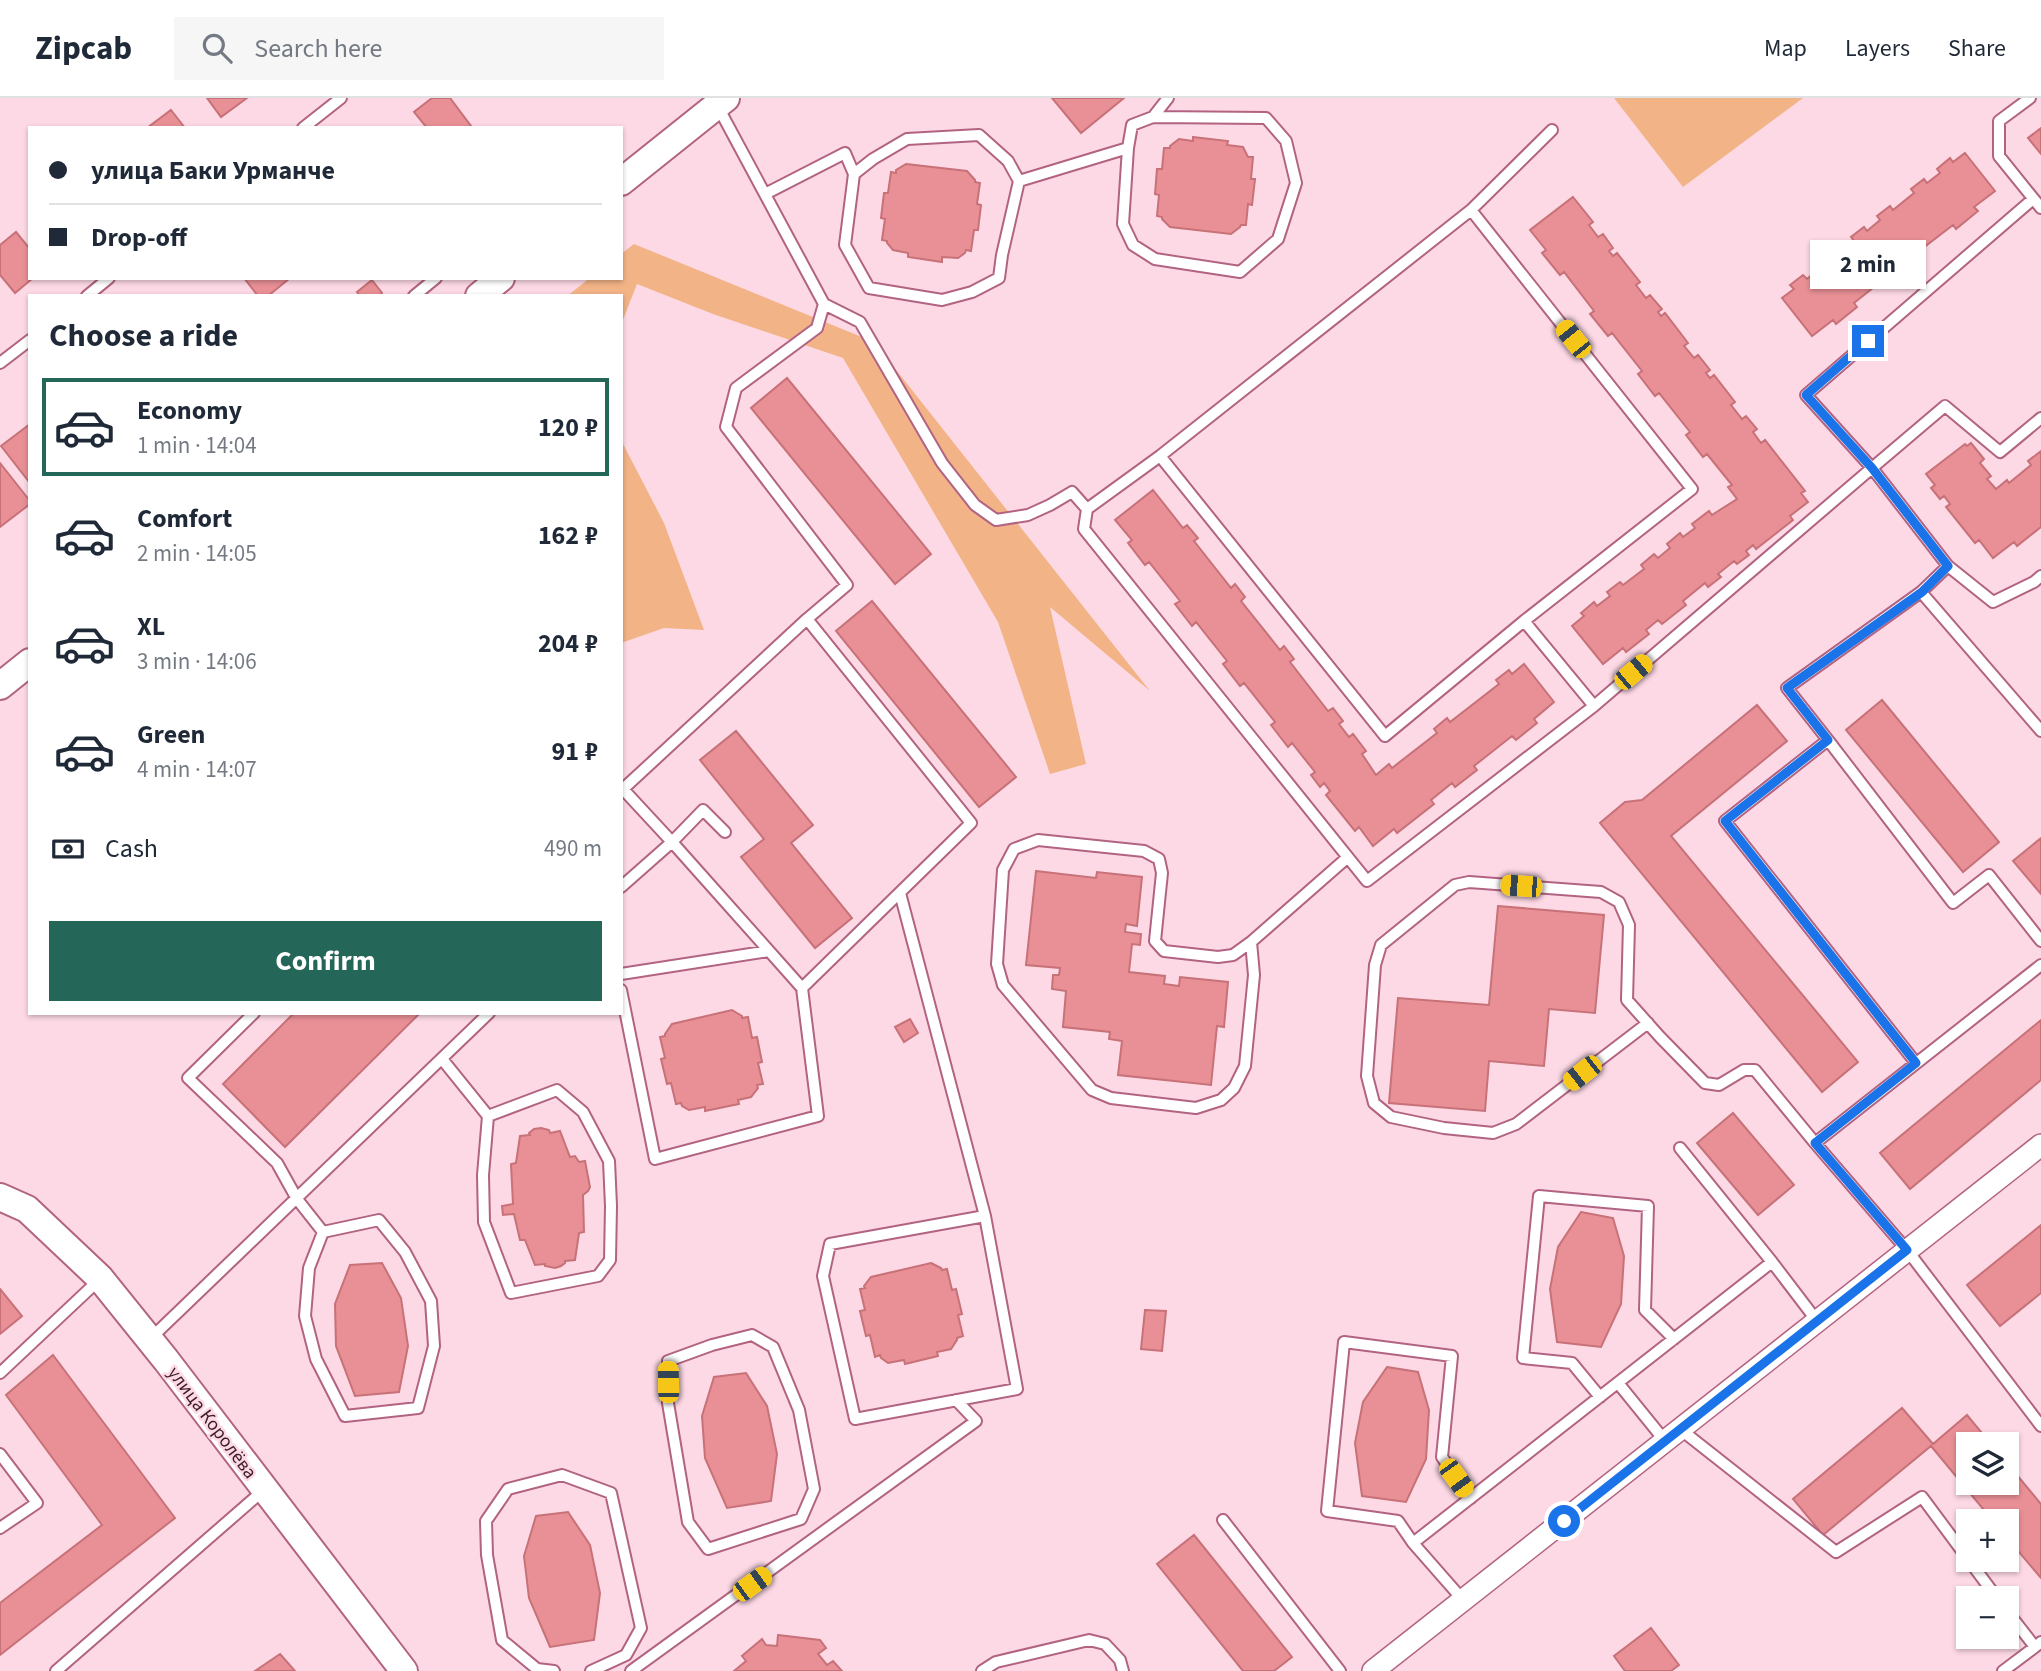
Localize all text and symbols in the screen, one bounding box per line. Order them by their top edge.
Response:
search box [174,17,664,80]
text: Zipcab [35,25,132,72]
icon: search [198,29,236,67]
text: Search here [254,30,382,67]
text: Map [1764,31,1807,66]
text: Layers [1845,31,1910,66]
text: Share [1948,31,2006,66]
text: улица Баки Урманче [91,152,335,189]
text: Drop-off [91,219,187,256]
callout: 2 min [1810,240,1926,288]
text: 2 min [1840,248,1896,281]
text: Choose a ride [49,313,238,359]
car [1552,316,1595,362]
route end [1852,325,1884,357]
text: Economy [137,392,242,429]
icon: car [53,396,116,459]
text: 120 ₽ [538,409,598,446]
text: 1 min · 14:04 [137,429,257,462]
text: Comfort [137,500,232,537]
icon: car [53,504,116,567]
text: 162 ₽ [538,517,598,554]
text: 2 min · 14:05 [137,537,257,570]
text: XL [137,608,165,645]
icon: car [53,612,116,675]
text: 204 ₽ [538,625,598,662]
text: 3 min · 14:06 [137,645,257,678]
car [1611,650,1656,694]
text: Green [137,716,205,753]
icon: car [53,720,116,783]
text: 91 ₽ [552,733,598,770]
text: 4 min · 14:07 [137,753,257,786]
icon: cash [49,830,87,868]
text: Cash [105,830,158,867]
text: 490 m [544,832,602,865]
car [1500,874,1543,898]
button: Confirm [49,921,602,1001]
car [1559,1052,1606,1094]
street label: улица Королёва [161,1361,263,1485]
car [658,1361,679,1403]
map controls [1956,1432,2019,1649]
button: layers [1956,1432,2019,1495]
car [1436,1455,1477,1501]
route start [1548,1505,1580,1537]
button: + [1956,1509,2019,1572]
car [729,1563,776,1605]
button: − [1956,1586,2019,1649]

